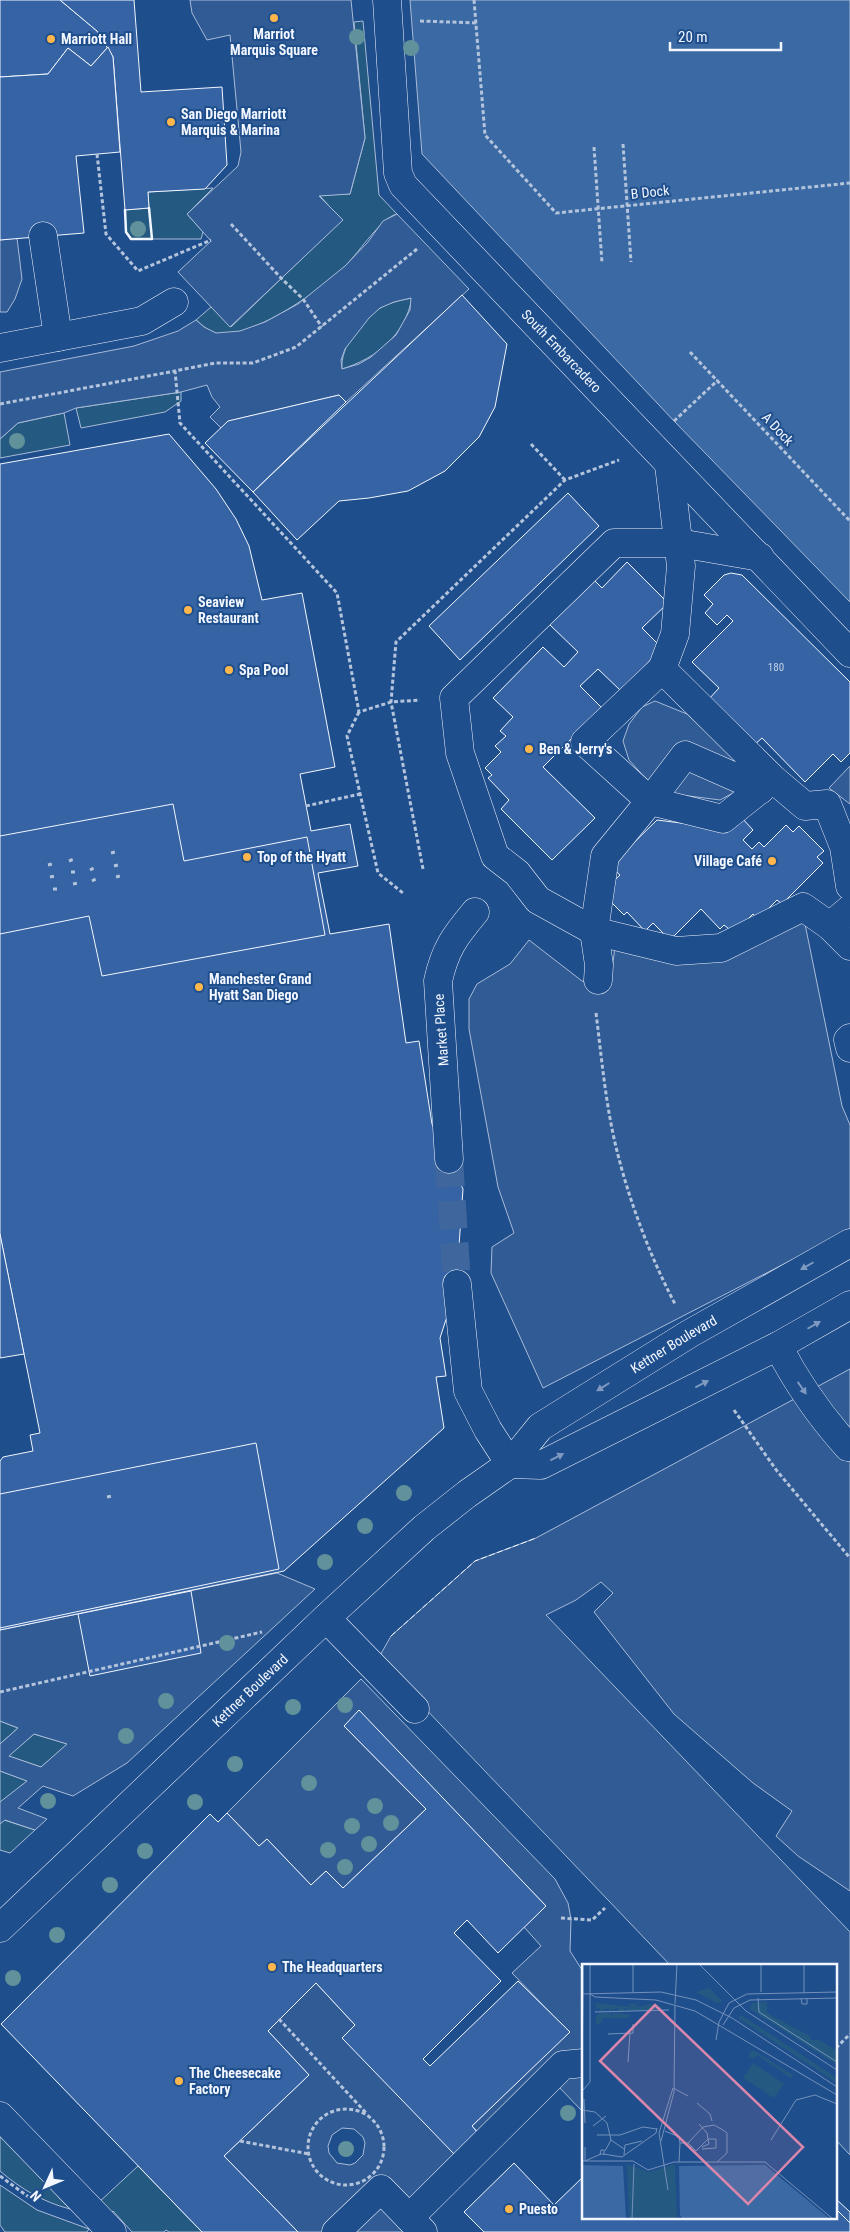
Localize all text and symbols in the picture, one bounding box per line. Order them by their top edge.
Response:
marker: Marriot Marquis Square [268,12,280,24]
scale bar [670,20,781,52]
place label: Marriot Marquis Square [230,26,318,58]
text: 20 m [678,28,708,46]
place label: Marriott Hall [61,31,132,47]
marker: Marriott Hall [45,33,57,45]
place label: San Diego Marriott Marquis & Marina [181,106,286,138]
marker: San Diego Marriott Marquis & Marina [165,116,177,128]
street label: B Dock [630,182,671,202]
street label: South Embarcadero [518,306,605,396]
street label: A Dock [759,409,798,449]
place label: Seaview Restaurant [198,594,259,626]
marker: Seaview Restaurant [182,604,194,616]
house number: 180 [768,661,784,674]
place label: Spa Pool [239,662,289,678]
marker: Spa Pool [223,664,235,676]
place label: Ben & Jerry's [539,741,612,757]
marker: Ben & Jerry's [523,743,535,755]
place label: Top of the Hyatt [257,849,346,865]
marker: Top of the Hyatt [241,851,253,863]
place label: Village Café [694,853,762,869]
marker: Village Café [766,855,778,867]
place label: Manchester Grand Hyatt San Diego [209,971,311,1003]
marker: Manchester Grand Hyatt San Diego [193,981,205,993]
street label: Market Place [430,993,452,1067]
one-way arrow [801,1262,814,1271]
street label: Kettner Boulevard [628,1312,720,1377]
one-way arrow [807,1321,821,1330]
one-way arrow [694,1380,709,1388]
one-way arrow [597,1382,610,1392]
one-way arrow [797,1382,807,1395]
one-way arrow [549,1453,564,1461]
street label: Kettner Boulevard [209,1651,291,1730]
place label: The Headquarters [282,1959,383,1975]
marker: The Headquarters [266,1961,278,1973]
inset map [582,1964,838,2220]
place label: The Cheesecake Factory [189,2065,281,2097]
marker: The Cheesecake Factory [173,2075,185,2087]
north arrow [20,2162,70,2212]
text: N [27,2187,44,2205]
place label: Puesto [519,2201,558,2217]
marker: Puesto [503,2203,515,2215]

